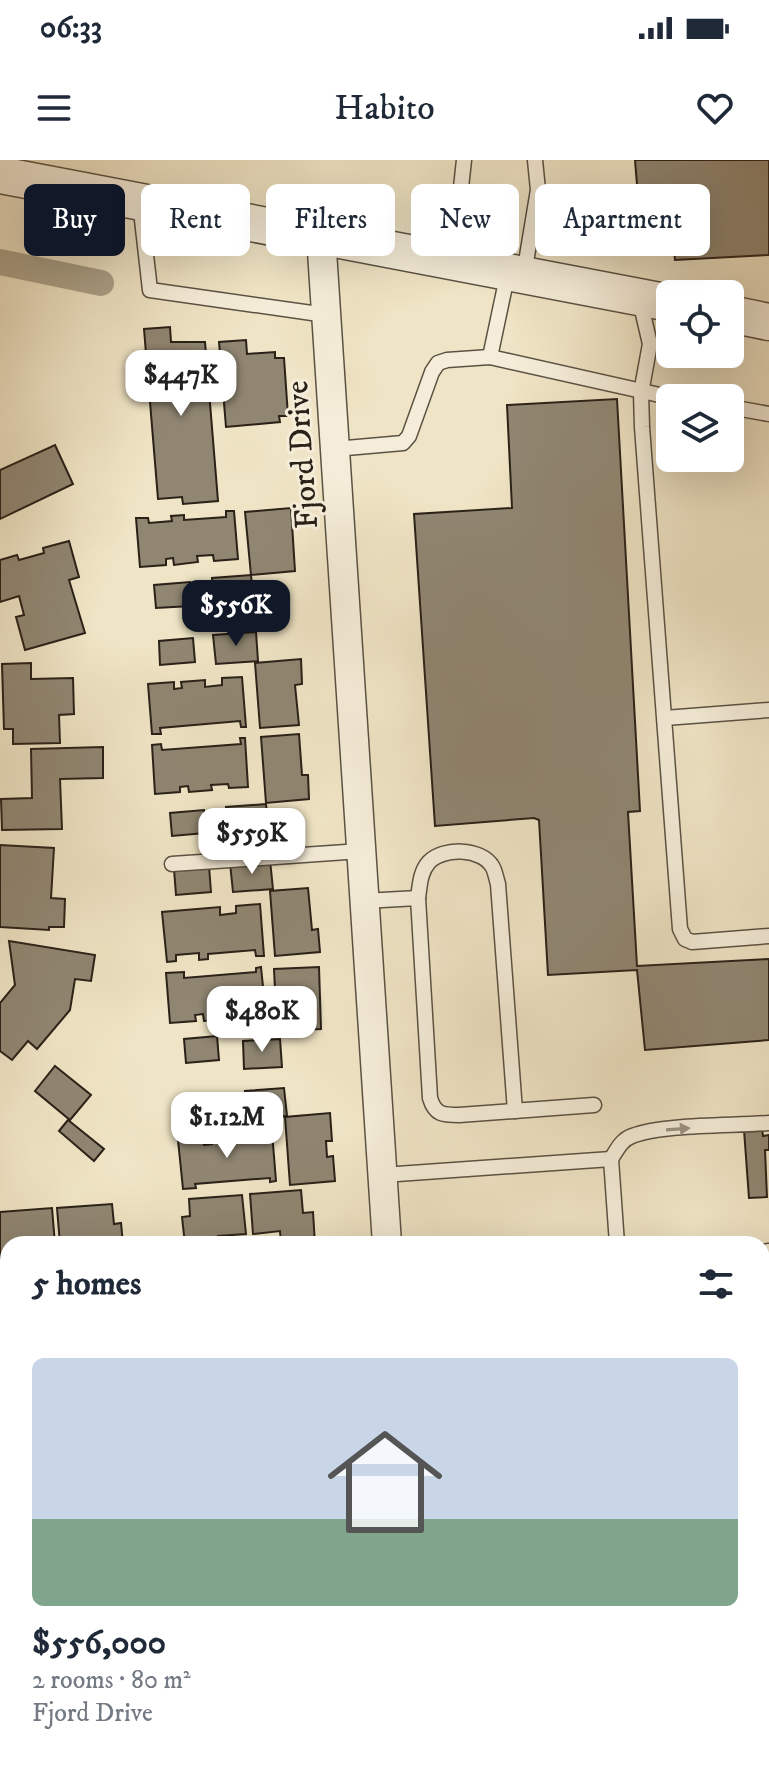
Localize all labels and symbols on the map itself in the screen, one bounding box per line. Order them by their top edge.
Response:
pin: $447K [125,350,237,418]
street label: Fjord Drive [278,379,328,530]
pin: $556K [180,580,292,648]
pin: $559K [196,808,308,876]
pin: $480K [206,986,318,1054]
pin: $1.12M [162,1092,292,1160]
one-way arrow [666,1122,691,1135]

